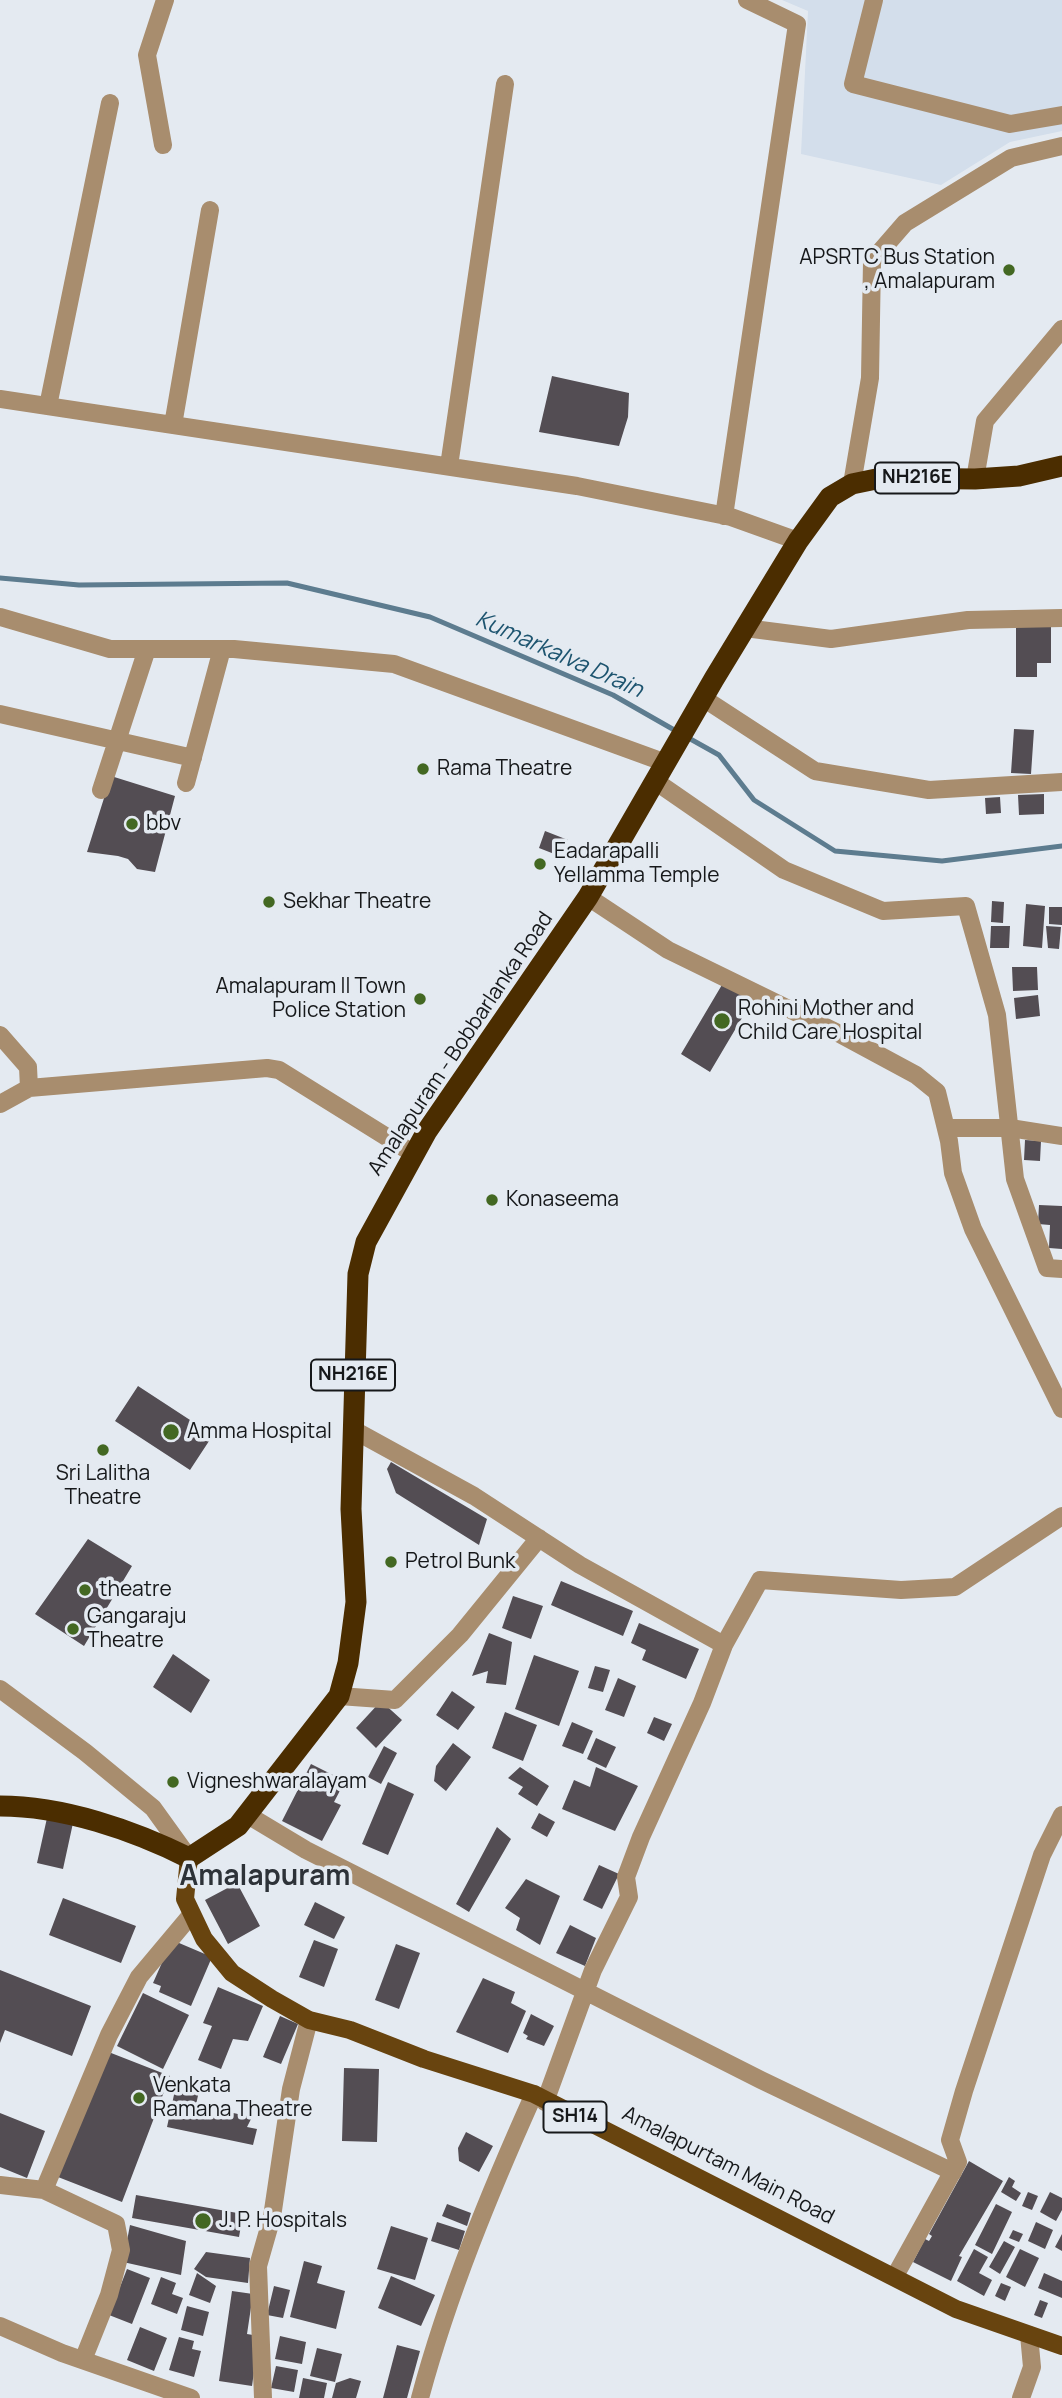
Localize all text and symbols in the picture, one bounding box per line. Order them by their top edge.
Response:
place label: APSRTC Bus Station , Amalapuram [799,245,995,295]
marker: APSRTC Bus Station , Amalapuram [1001,262,1017,278]
road number: NH216E [875,463,959,494]
water label: Kumarkalva Drain [471,606,647,704]
place label: Rama Theatre [437,756,572,782]
marker: Rama Theatre [415,761,431,777]
place label: bbv [146,811,181,837]
marker: bbv [124,816,140,832]
place label: Eadarapalli Yellamma Temple [554,839,719,889]
marker: Eadarapalli Yellamma Temple [532,856,548,872]
place label: Sekhar Theatre [283,889,431,915]
marker: Sekhar Theatre [261,894,277,910]
street label: Amalapuram - Bobbarlanka Road [363,907,559,1181]
place label: Amalapuram II Town Police Station [215,974,406,1024]
marker: Amalapuram II Town Police Station [412,991,428,1007]
place label: Rohini Mother and Child Care Hospital [738,996,923,1046]
marker: Rohini Mother and Child Care Hospital [712,1011,732,1031]
place label: Konaseema [506,1187,619,1213]
marker: Konaseema [484,1192,500,1208]
road number: NH216E [311,1359,395,1390]
place label: Amma Hospital [187,1419,332,1445]
marker: Amma Hospital [161,1422,181,1442]
marker: Sri Lalitha Theatre [95,1442,111,1458]
place label: Sri Lalitha Theatre [56,1461,150,1511]
place label: Petrol Bunk [405,1549,515,1575]
marker: Petrol Bunk [383,1554,399,1570]
place label: theatre [99,1577,172,1603]
marker: theatre [77,1582,93,1598]
place label: Gangaraju Theatre [87,1604,187,1654]
marker: Gangaraju Theatre [65,1621,81,1637]
place label: Vigneshwaralayam [187,1769,367,1795]
marker: Vigneshwaralayam [165,1774,181,1790]
district label: Amalapuram [180,1860,350,1894]
place label: Venkata Ramana Theatre [153,2073,312,2123]
marker: Venkata Ramana Theatre [131,2090,147,2106]
road number: SH14 [544,2102,606,2132]
street label: Amalapurtam Main Road [618,2102,838,2230]
place label: J. P. Hospitals [219,2208,347,2234]
marker: J. P. Hospitals [193,2211,213,2231]

